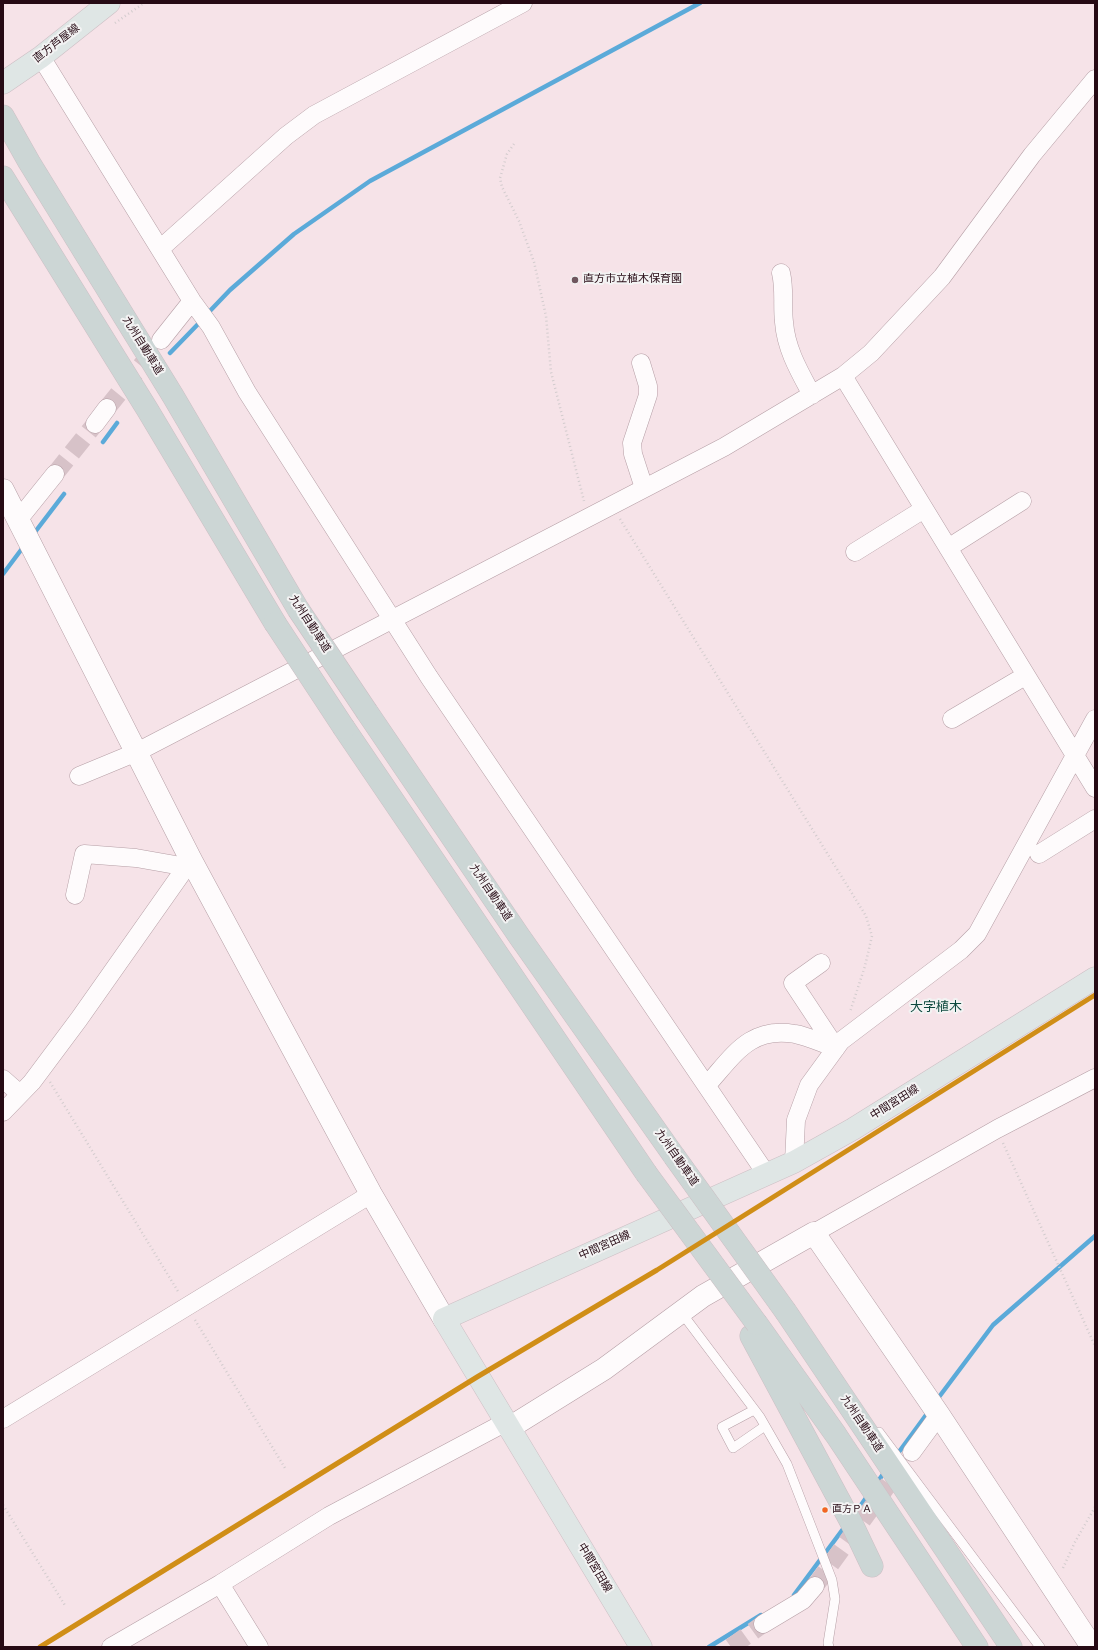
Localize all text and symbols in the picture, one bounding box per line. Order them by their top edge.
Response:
street label: 直方芦屋線 [31,22,83,66]
place label: 直方市立植木保育園 [583,273,682,287]
marker: 直方市立植木保育園 [570,275,580,285]
street label: 九州自動車道 [119,315,165,377]
street label: 九州自動車道 [285,593,333,655]
street label: 九州自動車道 [466,862,514,924]
district label: 大字植木 [910,1000,962,1016]
street label: 中間宮田線 [868,1083,922,1123]
street label: 九州自動車道 [652,1127,700,1189]
street label: 中間宮田線 [577,1229,633,1263]
street label: 九州自動車道 [837,1393,885,1455]
place label: 直方ＰＡ [832,1504,872,1516]
marker: 直方ＰＡ [820,1505,830,1515]
street label: 中間宮田線 [574,1541,614,1595]

